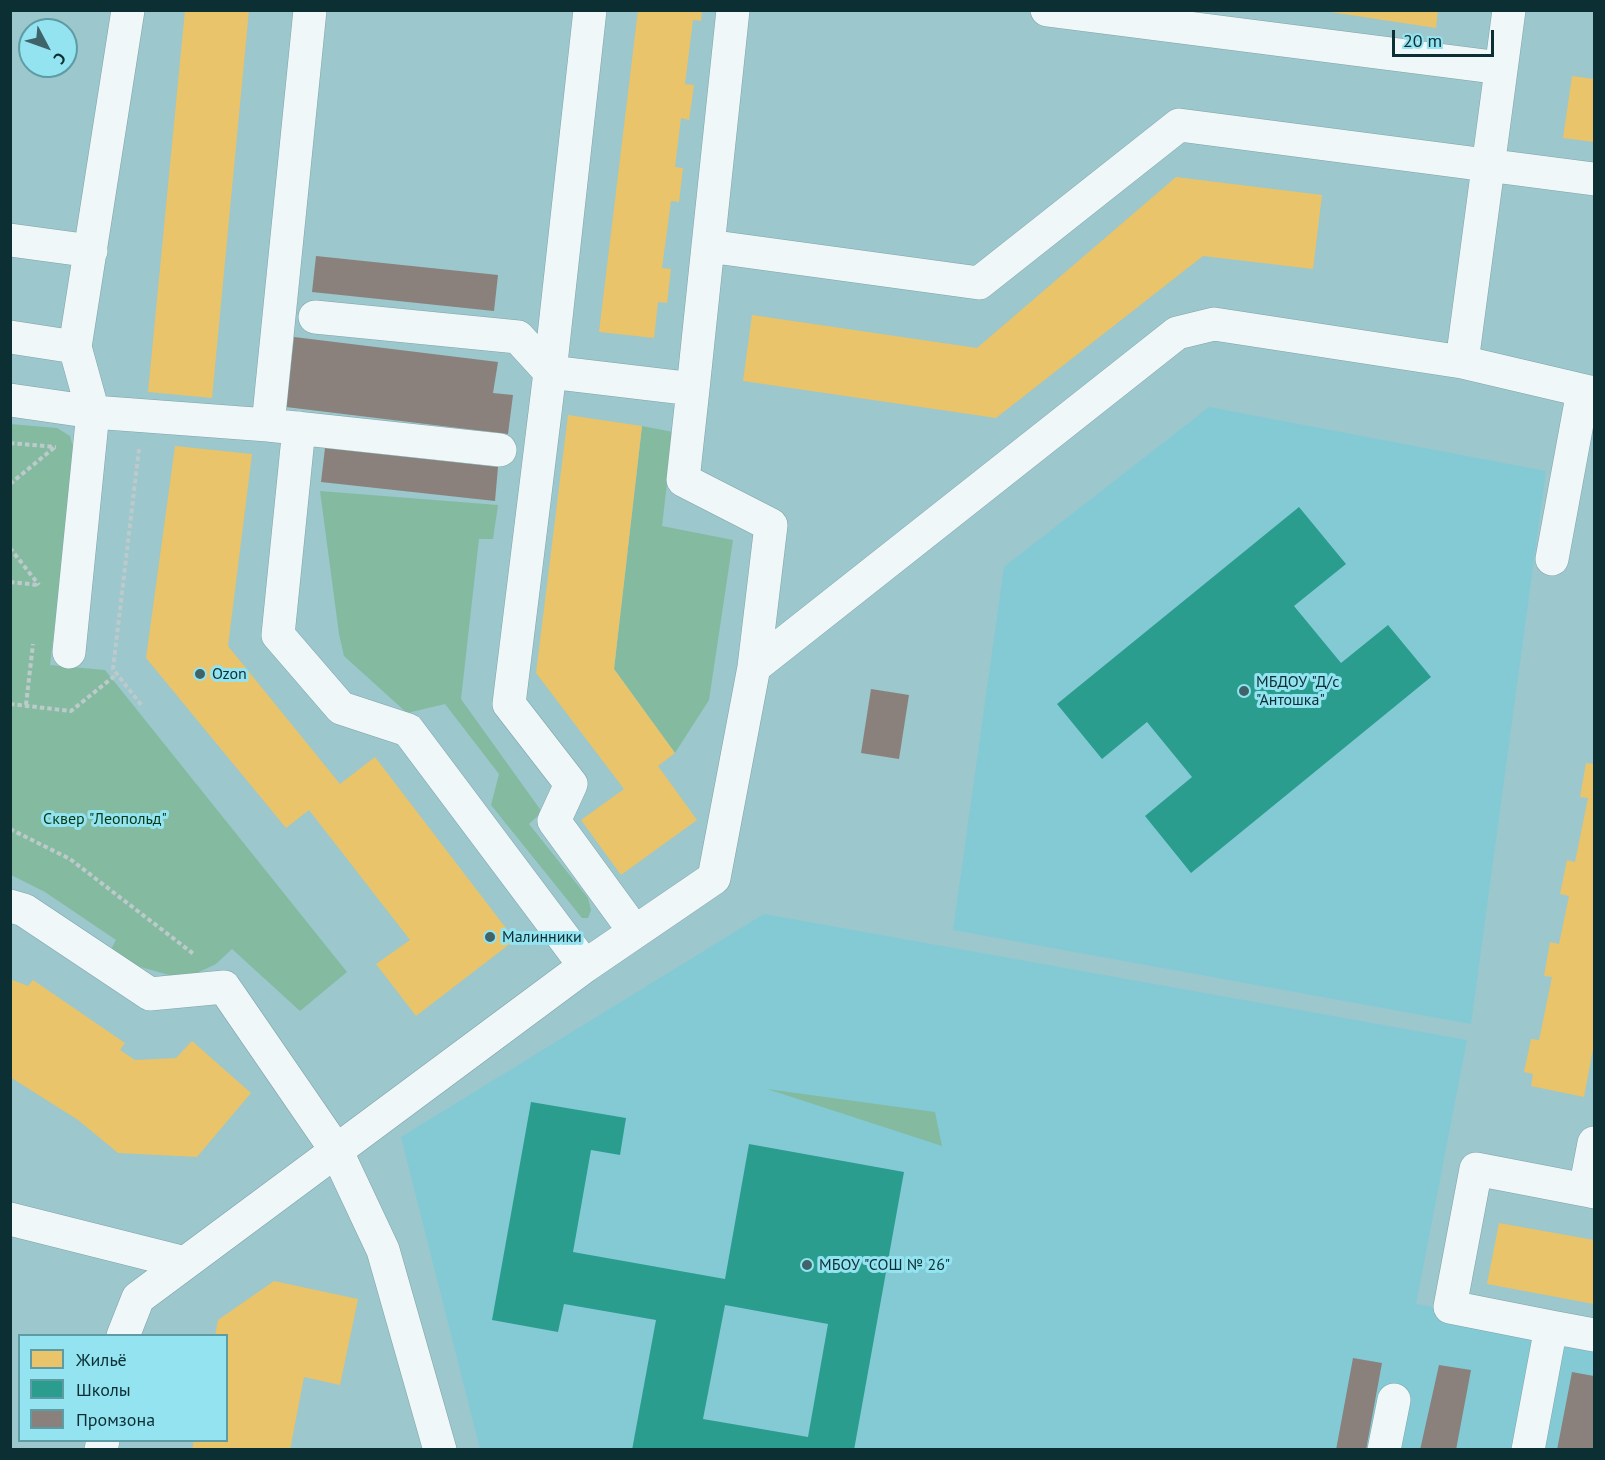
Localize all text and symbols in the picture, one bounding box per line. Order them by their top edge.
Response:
north arrow [18,18,78,78]
scale bar [1395,18,1497,56]
text: 20 m [1403,29,1442,52]
text: С [50,49,71,68]
place label: Ozon [212,664,247,684]
marker: Ozon [193,667,207,681]
place label: МБДОУ "Д/с "Антошка" [1256,672,1339,710]
marker: МБДОУ "Д/с "Антошка" [1237,684,1251,698]
park label: Сквер "Леопольд" [43,809,167,829]
place label: Малинники [502,927,582,947]
marker: Малинники [483,930,497,944]
place label: МБОУ "СОШ № 26" [819,1255,950,1275]
marker: МБОУ "СОШ № 26" [800,1258,814,1272]
legend [18,1334,228,1442]
text: Жильё [76,1348,127,1371]
text: Школы [76,1378,131,1401]
text: Промзона [76,1408,155,1431]

